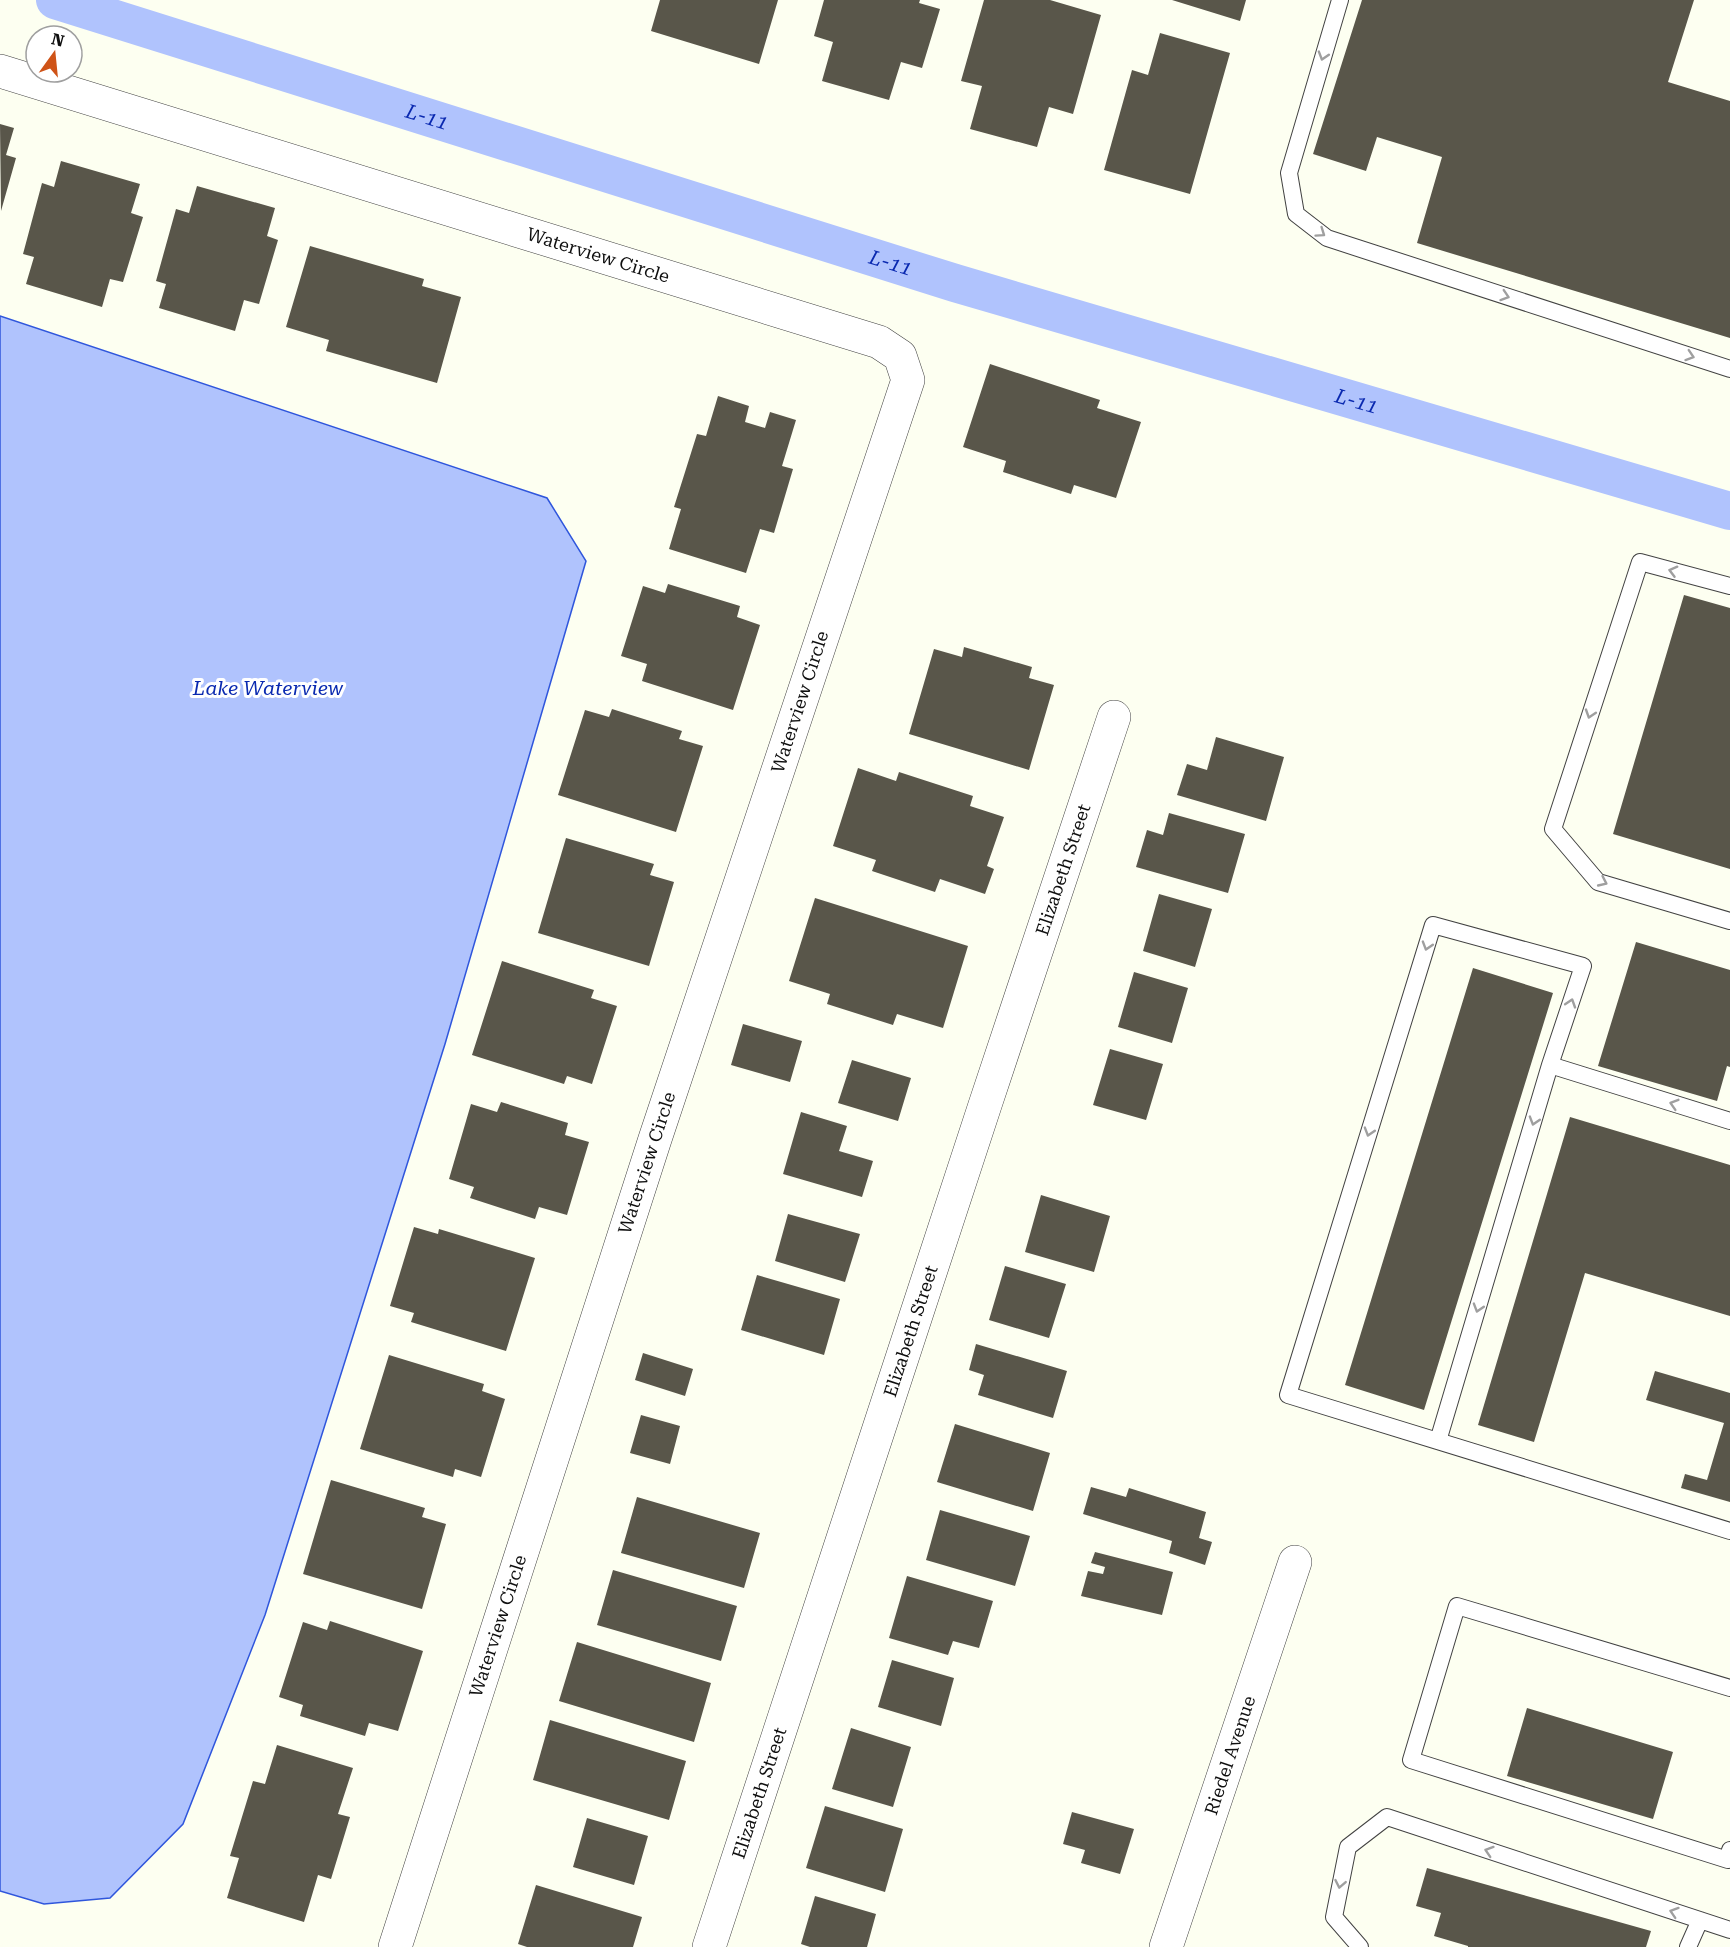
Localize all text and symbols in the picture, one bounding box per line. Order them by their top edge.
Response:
north arrow [24,24,84,84]
text: N [49,29,66,51]
one-way arrow [1318,50,1330,61]
water label: L-11 [402,99,451,135]
street label: Waterview Circle [524,223,672,287]
one-way arrow [1314,226,1325,237]
water label: L-11 [865,244,915,281]
one-way arrow [1499,289,1510,302]
one-way arrow [1684,349,1695,361]
water label: L-11 [1331,383,1381,419]
one-way arrow [1669,566,1679,578]
street label: Waterview Circle [767,628,832,776]
water label: Lake Waterview [192,676,344,700]
one-way arrow [1585,708,1597,719]
street label: Elizabeth Street [1031,801,1094,938]
one-way arrow [1597,874,1608,886]
one-way arrow [1422,940,1434,951]
one-way arrow [1564,998,1576,1009]
street label: Waterview Circle [614,1089,679,1237]
one-way arrow [1669,1098,1680,1111]
one-way arrow [1529,1115,1541,1126]
one-way arrow [1364,1126,1376,1137]
street label: Elizabeth Street [879,1262,942,1400]
one-way arrow [1473,1302,1485,1313]
street label: Waterview Circle [465,1552,530,1700]
street label: Riedel Avenue [1200,1693,1259,1818]
street label: Elizabeth Street [728,1724,790,1861]
one-way arrow [1484,1846,1495,1858]
one-way arrow [1334,1879,1347,1889]
one-way arrow [1669,1906,1680,1919]

